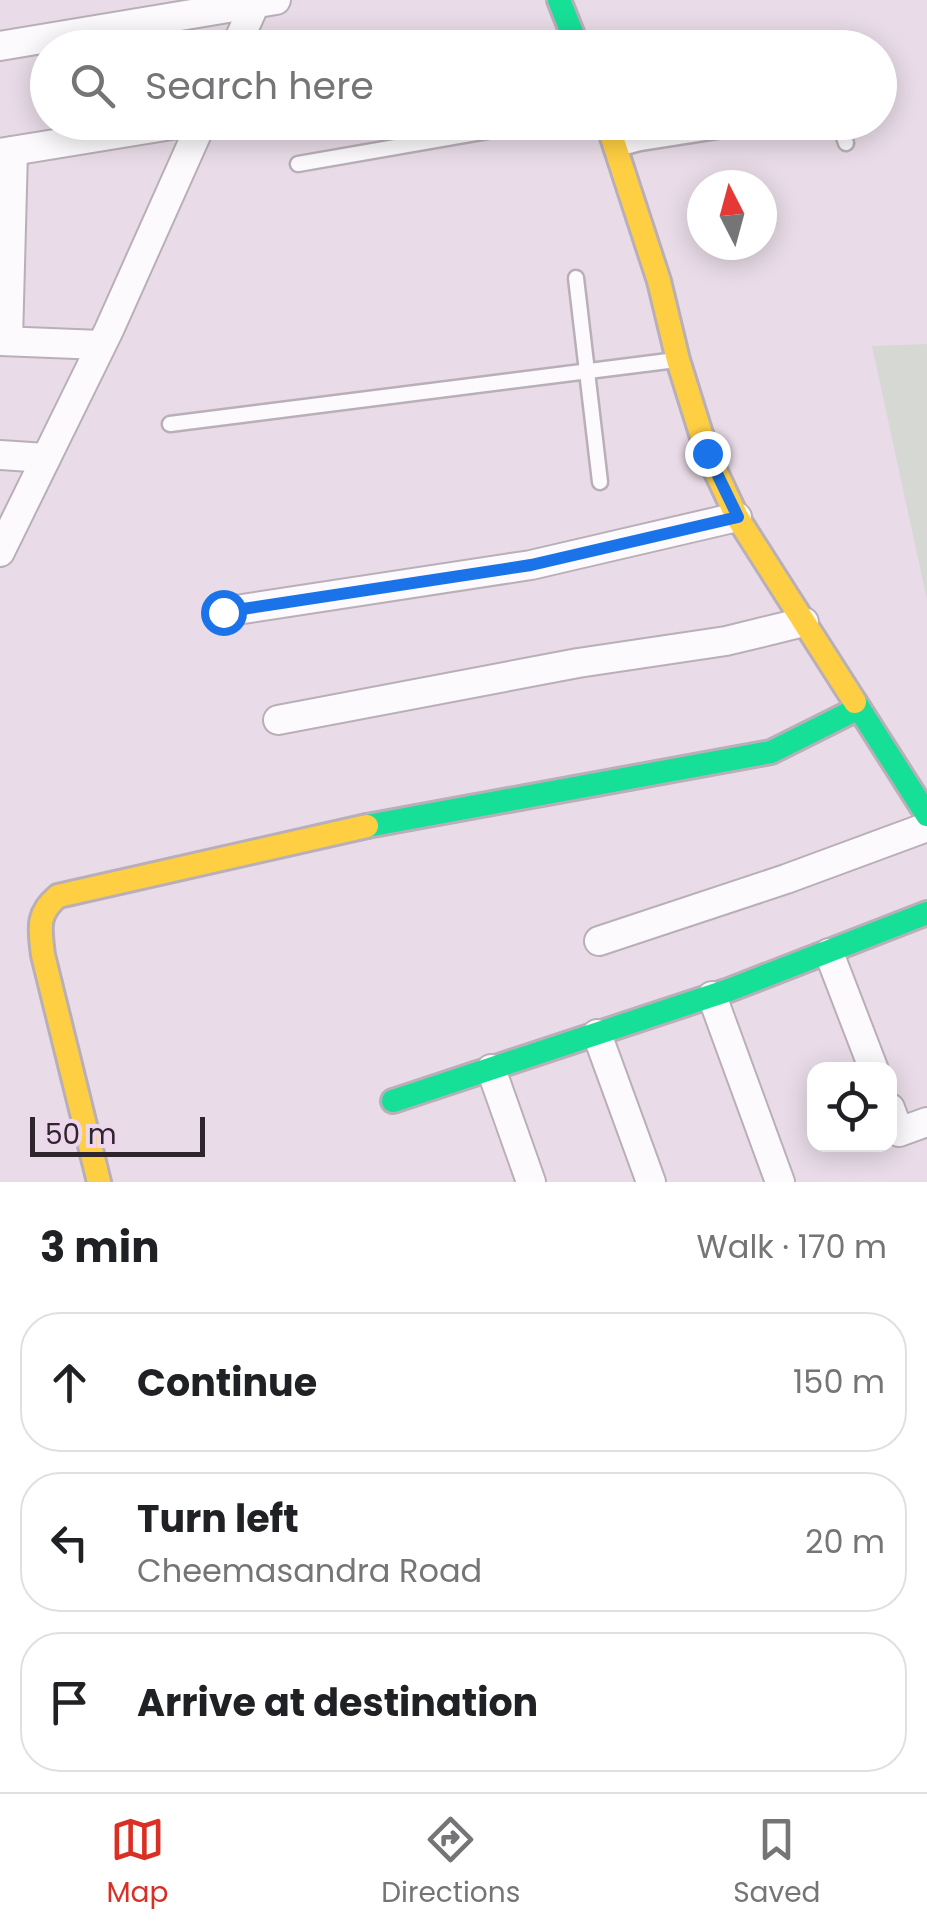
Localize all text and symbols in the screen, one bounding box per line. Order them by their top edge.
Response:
search box [30,30,897,140]
icon: search [65,58,120,113]
text: Search here [145,59,374,112]
north arrow [687,170,777,260]
route end [685,431,731,477]
route start [201,590,247,636]
map controls [807,1062,897,1152]
button: locate [807,1062,897,1152]
scale bar [30,1112,205,1156]
text: 50 m [45,1115,116,1154]
text: 3 min [40,1218,160,1277]
text: Walk · 170 m [697,1224,887,1269]
icon: ahead [42,1355,97,1410]
text: Continue [137,1356,317,1409]
text: 150 m [793,1359,885,1404]
text: Turn left [137,1492,299,1545]
icon: left [42,1515,97,1570]
text: 20 m [805,1519,885,1564]
text: Cheemasandra Road [137,1548,482,1593]
icon: arrive [42,1675,97,1730]
text: Arrive at destination [137,1676,538,1729]
tab: Map [106,1812,168,1914]
tab: Directions [381,1812,520,1914]
tab: Saved [733,1812,821,1914]

